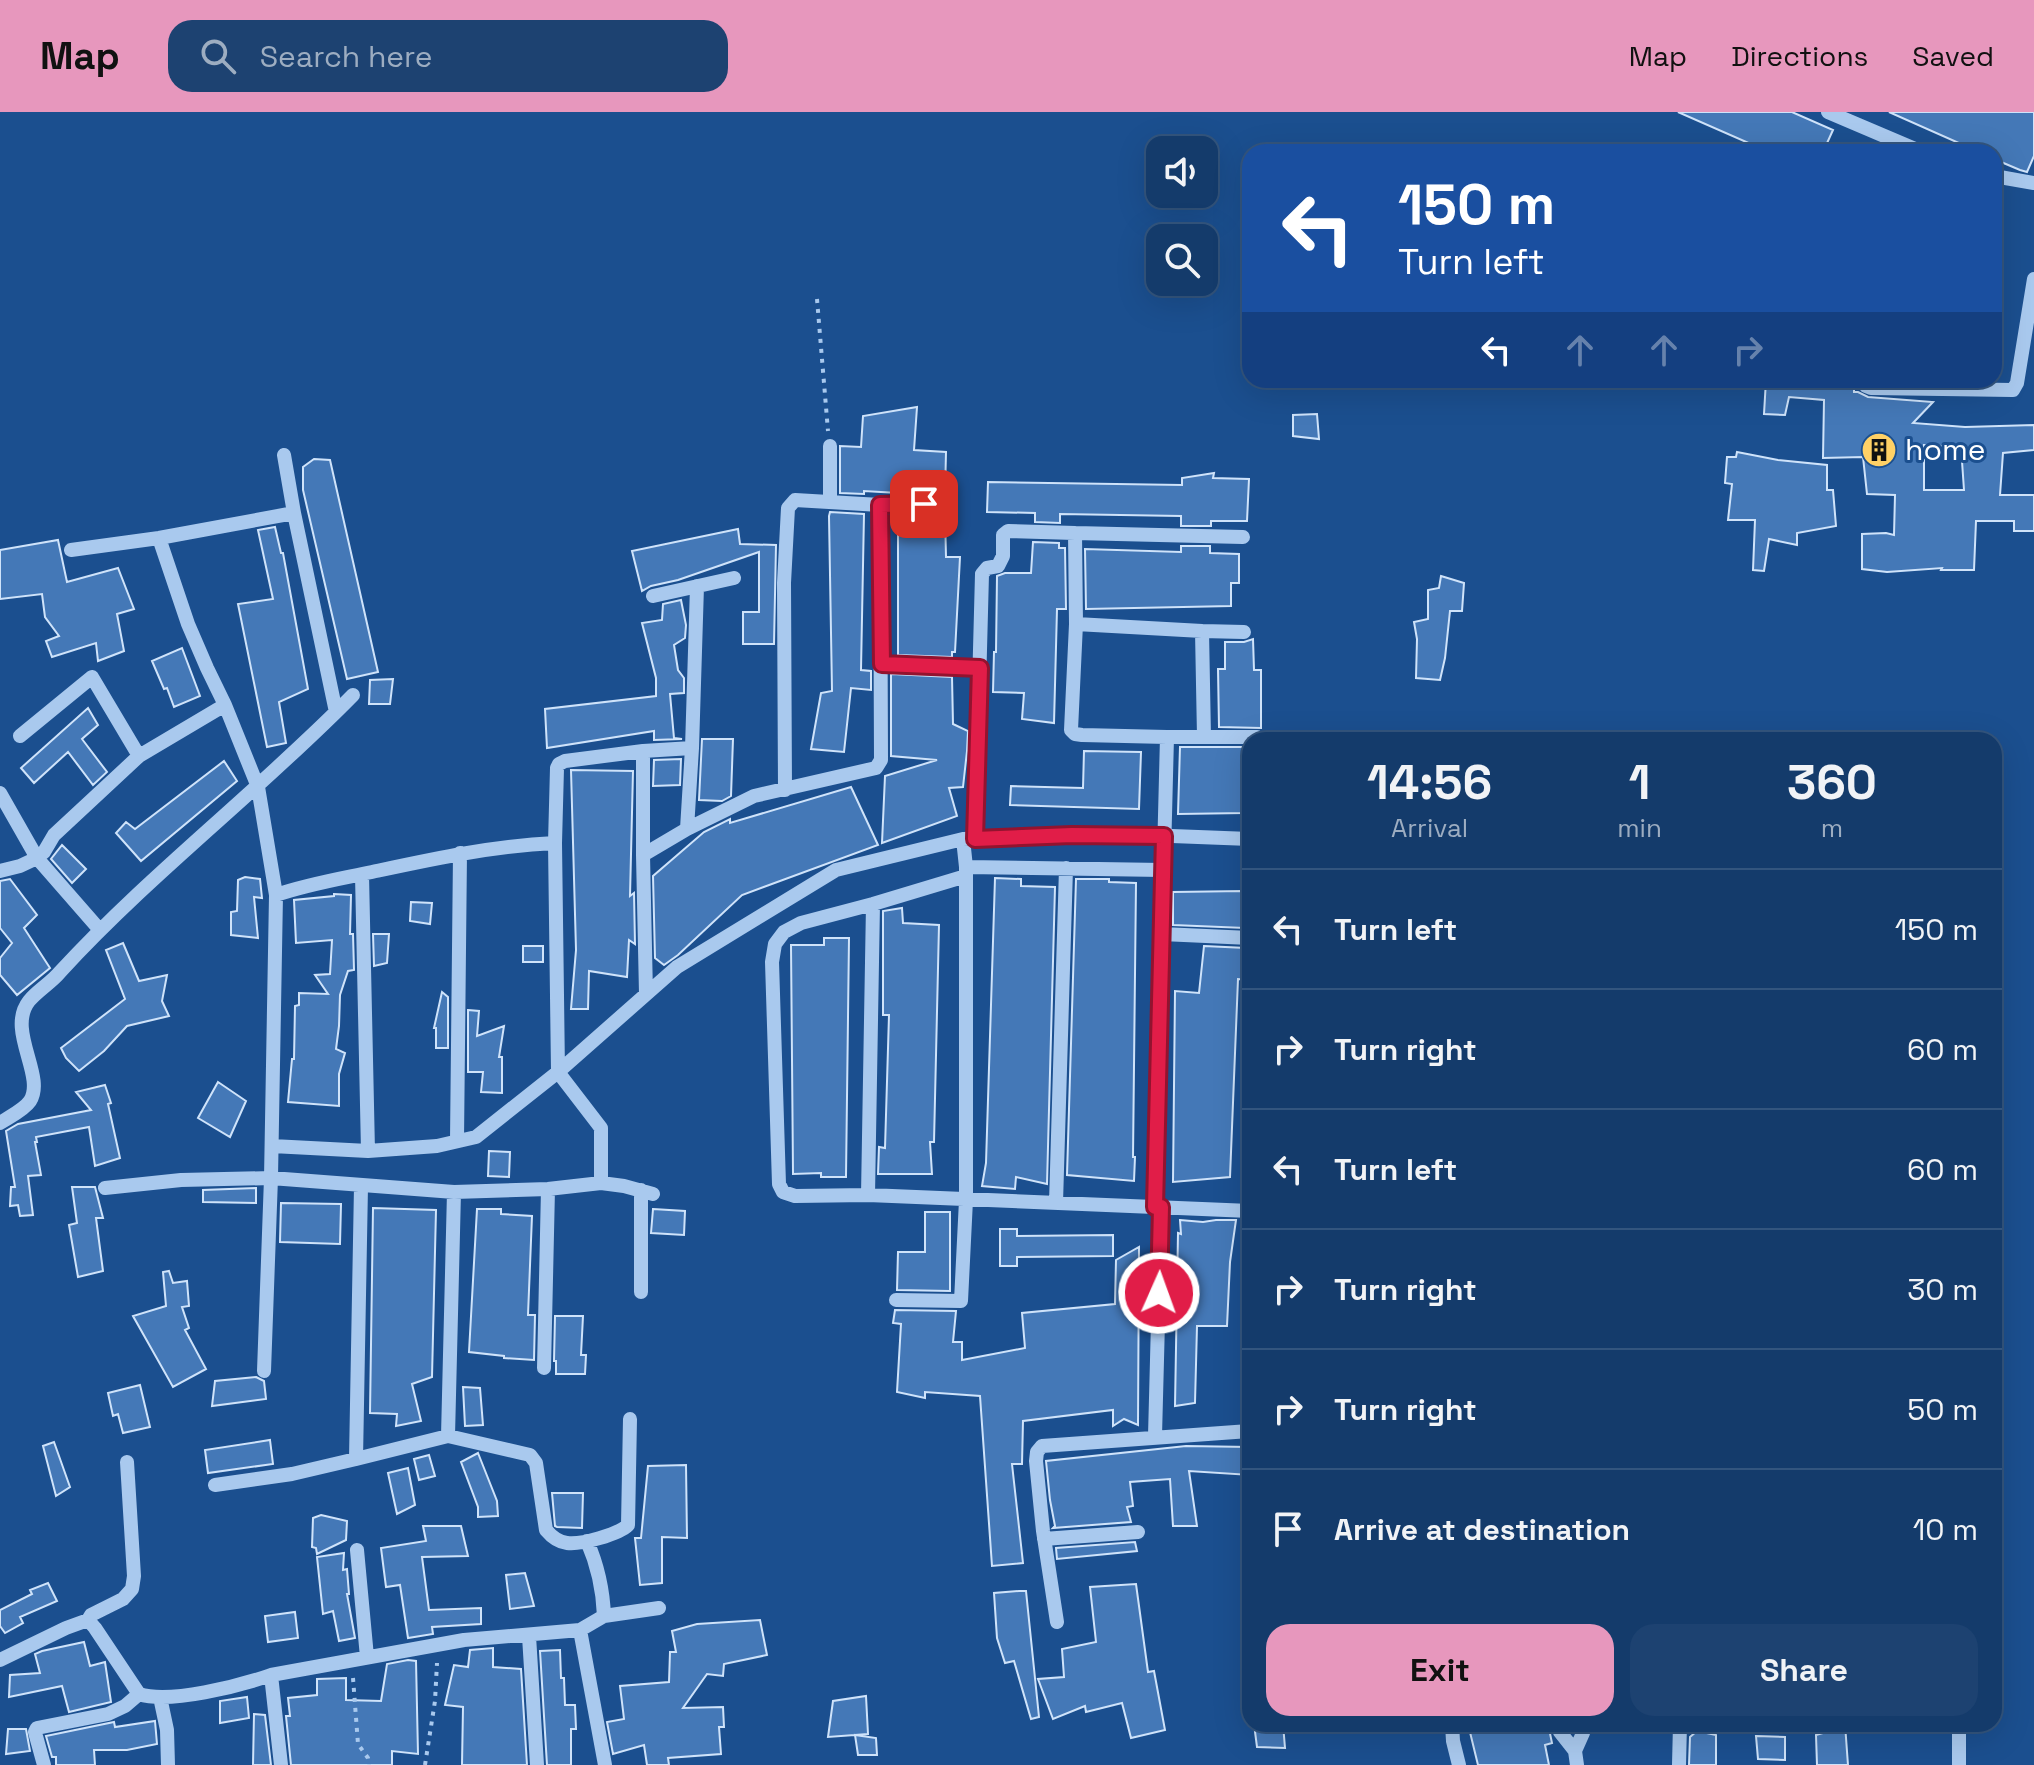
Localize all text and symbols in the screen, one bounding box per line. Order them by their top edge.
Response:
search box [168,20,728,92]
text: Map [40,32,120,80]
icon: search [196,34,240,78]
text: Search here [260,37,433,76]
text: Map [1629,38,1687,74]
text: Directions [1731,38,1868,74]
text: Saved [1912,38,1994,74]
map controls [1146,136,1218,296]
button: sound [1146,136,1218,208]
text: 150 m [1398,169,1555,240]
icon: left [1266,176,1370,280]
button: search [1146,224,1218,296]
text: Turn left [1398,239,1545,285]
icon: left [1474,328,1518,372]
icon: ahead [1558,328,1602,372]
icon: ahead [1642,328,1686,372]
icon: right [1726,328,1770,372]
place label: home [1905,430,1986,469]
building icon: home [1860,431,1898,469]
pin [890,470,958,538]
icon: arrive [902,482,946,526]
text: 14:56 [1367,752,1492,813]
text: 1 [1629,752,1650,813]
text: 360 [1787,752,1877,813]
text: Arrival [1391,811,1468,845]
text: min [1617,811,1662,845]
text: m [1821,811,1843,845]
icon: left [1266,907,1310,951]
text: Turn left [1334,910,1457,949]
text: 150 m [1895,910,1978,949]
icon: right [1266,1027,1310,1071]
text: Turn right [1334,1030,1477,1069]
text: 60 m [1907,1030,1978,1069]
icon: left [1266,1147,1310,1191]
text: Turn left [1334,1150,1457,1189]
text: 60 m [1907,1150,1978,1189]
position arrow [1117,1251,1201,1335]
icon: right [1266,1267,1310,1311]
text: Turn right [1334,1270,1477,1309]
text: 30 m [1907,1270,1978,1309]
icon: right [1266,1387,1310,1431]
text: Turn right [1334,1390,1477,1429]
text: 50 m [1907,1390,1978,1429]
icon: arrive [1266,1507,1310,1551]
text: Arrive at destination [1334,1510,1630,1549]
text: 10 m [1913,1510,1978,1549]
button: Exit [1266,1624,1614,1716]
button: Share [1630,1624,1978,1716]

